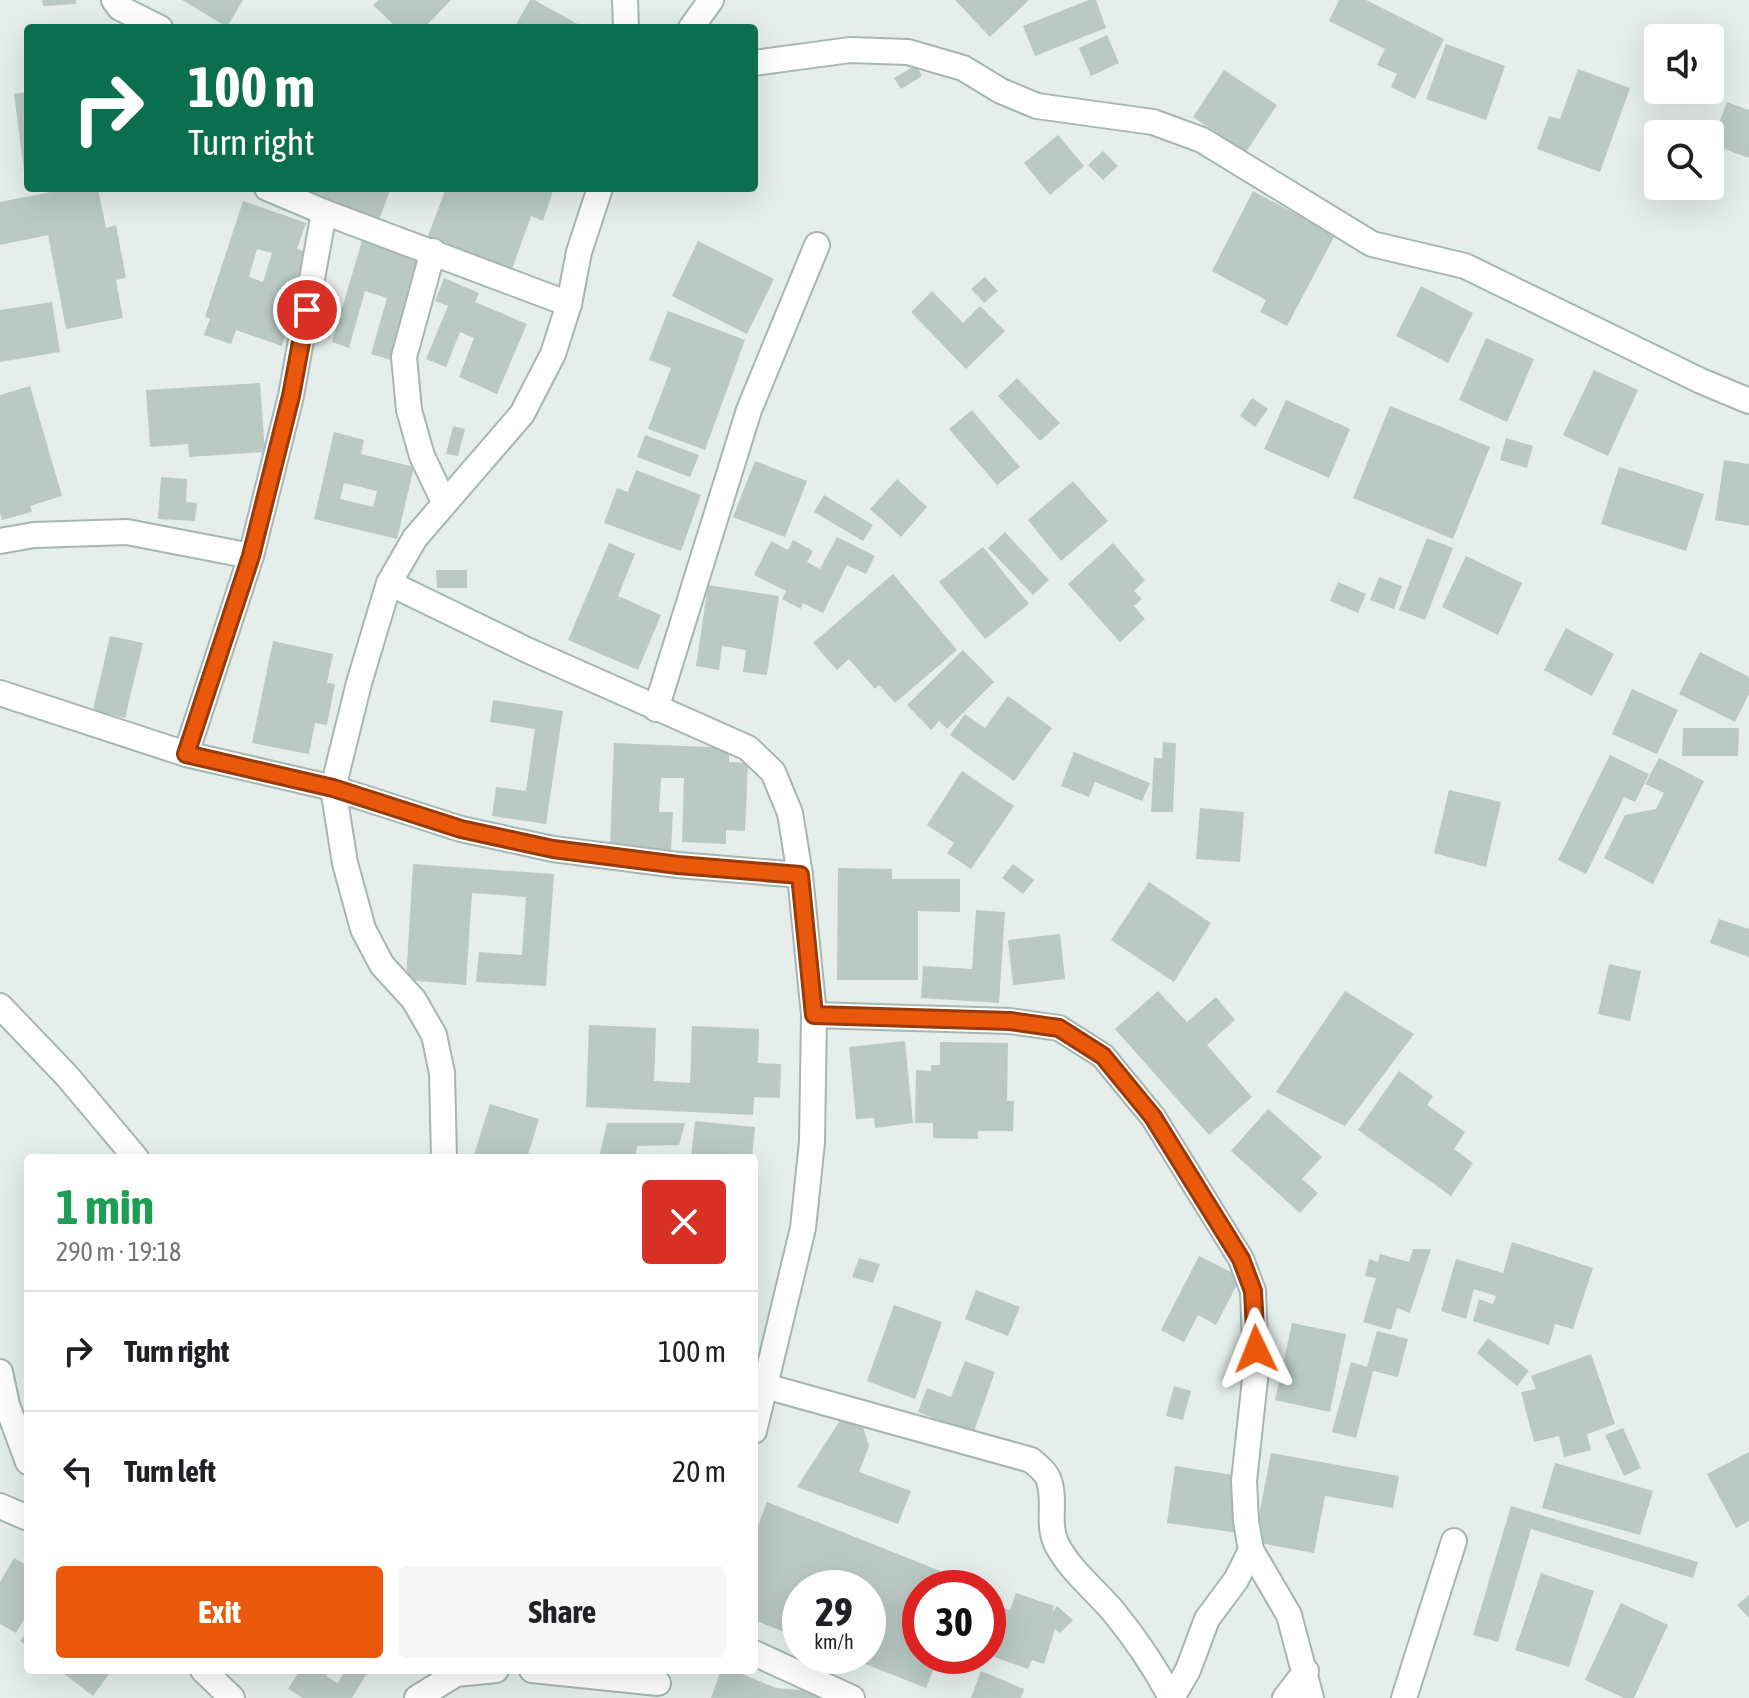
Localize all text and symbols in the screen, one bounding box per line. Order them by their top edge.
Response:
map controls [1644,24,1724,200]
button: sound [1644,24,1724,104]
text: 100 m [188,55,315,119]
icon: right [56,56,160,160]
button: search [1644,120,1724,200]
text: Turn right [188,121,315,163]
pin [273,276,341,344]
icon: arrive [285,288,329,332]
text: 1 min [56,1179,154,1234]
button: close [642,1180,726,1264]
text: 290 m · 19:18 [56,1237,181,1267]
position arrow [1214,1307,1298,1391]
icon: right [56,1329,100,1373]
text: Turn right [124,1334,230,1368]
text: 100 m [658,1334,726,1368]
icon: left [56,1449,100,1493]
text: Turn left [124,1454,216,1488]
text: 20 m [672,1454,726,1488]
button: Exit [56,1566,383,1658]
button: Share [399,1566,726,1658]
speed limit sign: 30 [902,1570,1006,1674]
text: 29 [815,1589,853,1634]
text: km/h [814,1630,854,1653]

